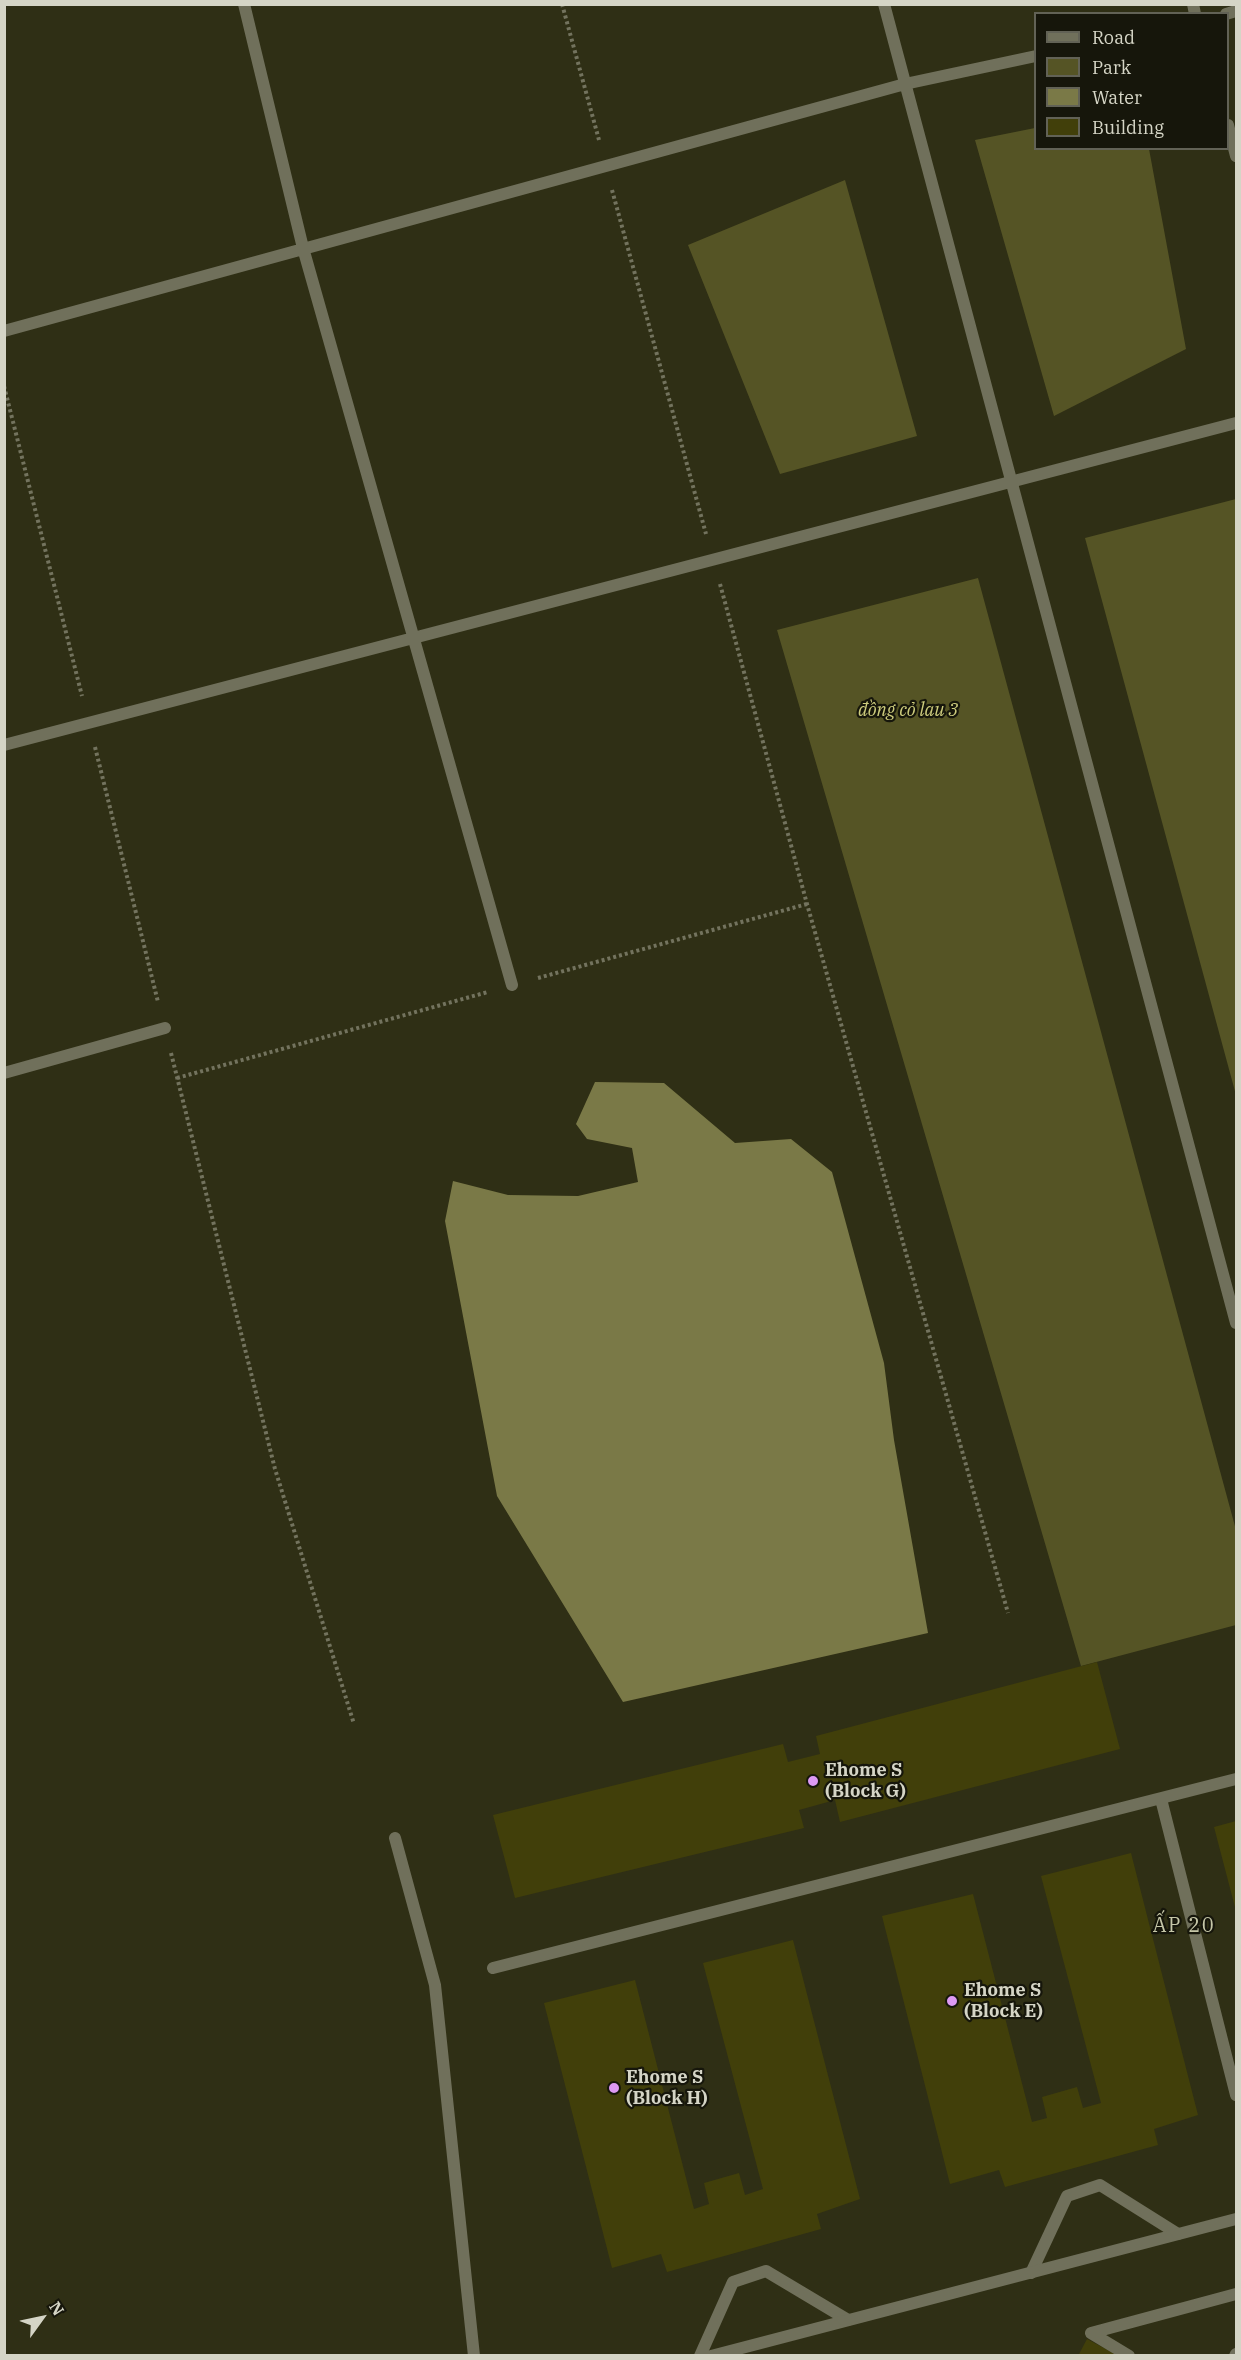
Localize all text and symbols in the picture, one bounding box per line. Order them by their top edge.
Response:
legend [1034,12,1229,150]
text: Road [1092,26,1135,49]
text: Park [1092,56,1131,79]
text: Water [1092,86,1142,109]
text: Building [1092,116,1164,139]
park label: đồng cỏ lau 3 [858,700,958,722]
place label: Ehome S (Block G) [825,1760,906,1802]
marker: Ehome S (Block G) [806,1774,820,1788]
district label: ẤP 20 [1153,1914,1215,1938]
place label: Ehome S (Block E) [964,1980,1043,2022]
marker: Ehome S (Block E) [945,1994,959,2008]
place label: Ehome S (Block H) [626,2067,708,2110]
marker: Ehome S (Block H) [607,2081,621,2095]
north arrow [12,2288,72,2348]
text: N [45,2297,69,2319]

